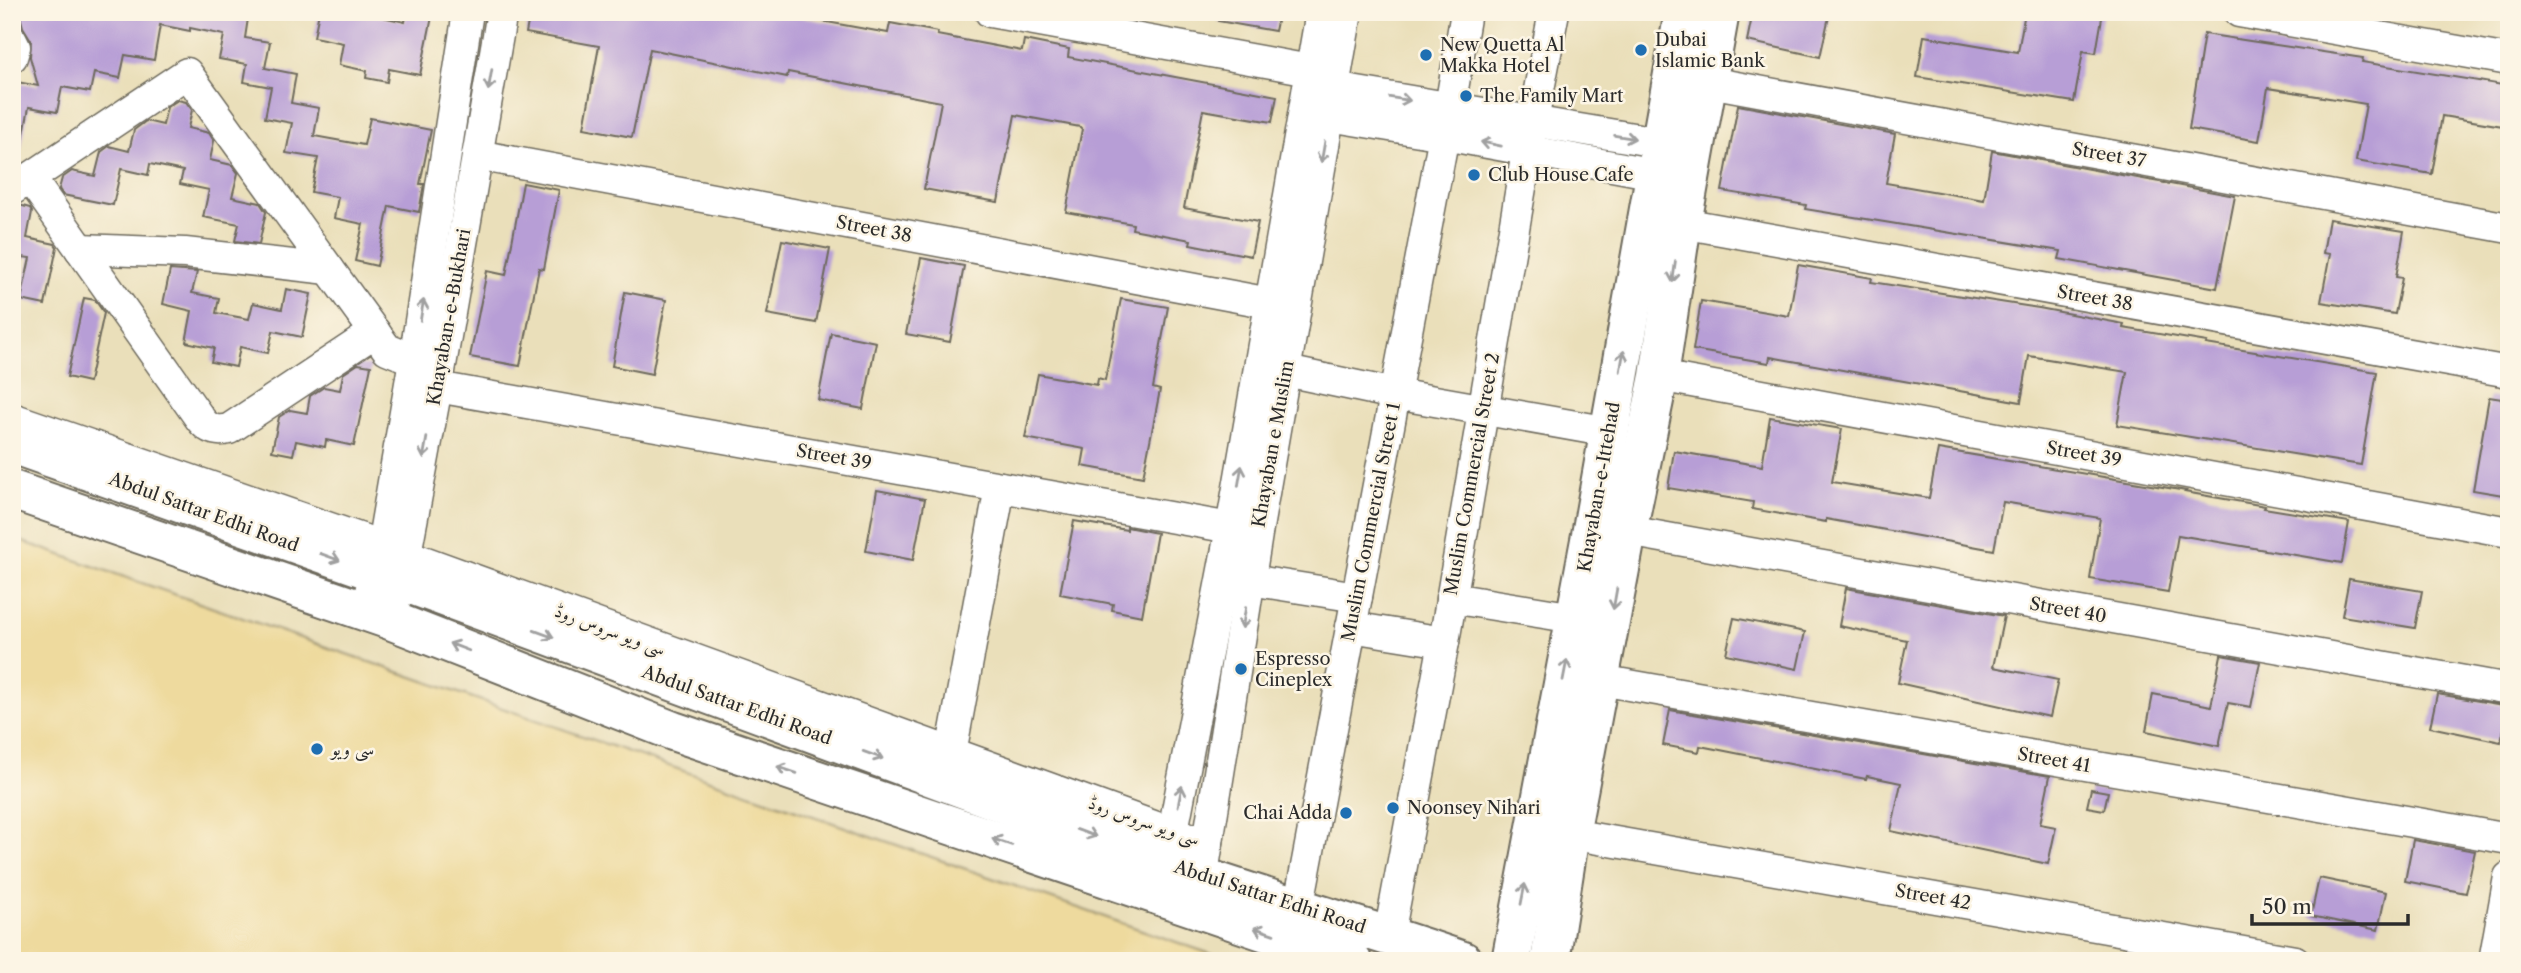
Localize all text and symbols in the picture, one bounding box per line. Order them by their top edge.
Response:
place label: Dubai Islamic Bank [1655,29,1766,72]
place label: New Quetta Al Makka Hotel [1440,34,1564,77]
marker: Dubai Islamic Bank [1633,42,1649,58]
marker: New Quetta Al Makka Hotel [1418,47,1434,63]
one-way arrow [483,68,496,90]
place label: The Family Mart [1480,85,1624,107]
marker: The Family Mart [1458,88,1474,104]
one-way arrow [1389,93,1411,106]
one-way arrow [1613,131,1636,144]
one-way arrow [1480,137,1503,151]
street label: Street 37 [2070,138,2148,172]
one-way arrow [1316,140,1329,163]
place label: Club House Cafe [1488,164,1633,186]
marker: Club House Cafe [1466,167,1482,183]
street label: Street 38 [834,211,914,247]
street label: Khayaban-e-Bukhari [423,226,475,407]
one-way arrow [1668,261,1681,283]
street label: Street 38 [2055,281,2135,315]
one-way arrow [415,299,428,322]
one-way arrow [1616,350,1629,372]
street label: Muslim Commercial Street 2 [1440,351,1504,597]
street label: Khayaban e Muslim [1247,359,1299,529]
street label: Muslim Commercial Street 1 [1337,400,1405,643]
street label: Khayaban-e-Ittehad [1573,400,1625,574]
one-way arrow [418,436,432,459]
street label: Street 39 [2045,437,2123,471]
street label: Street 39 [795,440,873,474]
one-way arrow [1234,465,1247,488]
street label: Abdul Sattar Edhi Road [105,467,302,557]
one-way arrow [319,552,341,564]
one-way arrow [1608,587,1621,610]
street label: Street 40 [2028,592,2108,628]
street label: سی ویو سروس روڈ [551,600,668,662]
one-way arrow [1237,606,1250,629]
one-way arrow [533,629,555,641]
one-way arrow [449,640,471,653]
place label: Espresso Cineplex [1255,648,1333,691]
one-way arrow [1559,659,1572,682]
street label: Abdul Sattar Edhi Road [638,660,835,750]
marker: Espresso Cineplex [1233,661,1249,677]
place label: سی ویو [329,738,374,762]
marker: سی ویو [309,741,325,757]
street label: Street 41 [2016,743,2093,777]
one-way arrow [861,749,883,762]
one-way arrow [776,762,798,775]
one-way arrow [1174,785,1187,808]
street label: سی ویو سروس روڈ [1085,792,1203,852]
place label: Noonsey Nihari [1407,797,1541,819]
marker: Noonsey Nihari [1385,800,1401,816]
place label: Chai Adda [1243,802,1333,824]
marker: Chai Adda [1338,805,1354,821]
one-way arrow [1075,828,1097,841]
one-way arrow [992,835,1014,848]
street label: Abdul Sattar Edhi Road [1170,855,1369,938]
street label: Street 42 [1893,880,1973,914]
scale bar [2252,882,2407,926]
one-way arrow [1517,883,1531,906]
text: 50 m [2262,894,2312,919]
one-way arrow [1254,924,1276,936]

